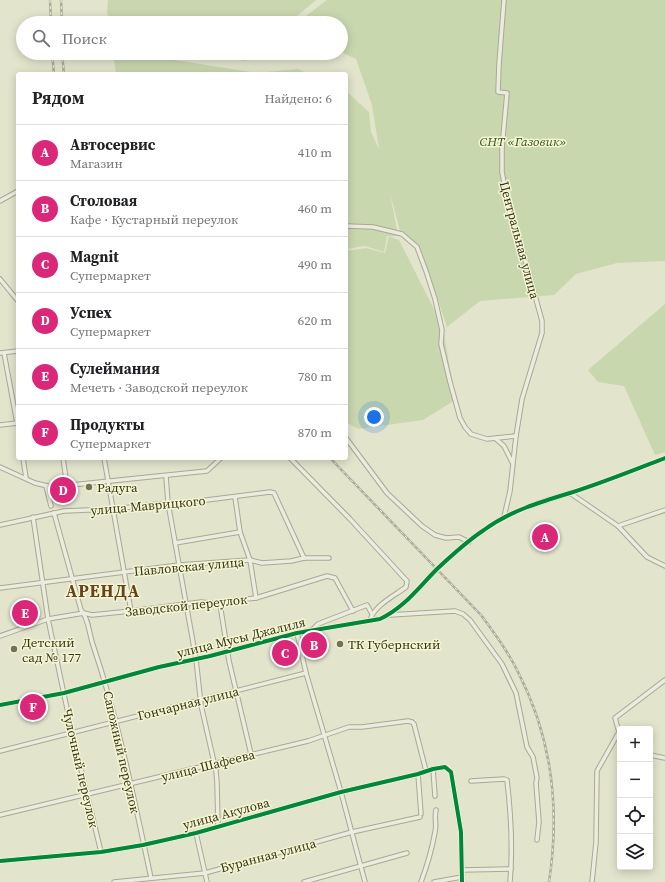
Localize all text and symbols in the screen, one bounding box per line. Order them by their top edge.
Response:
search box [16,16,348,60]
icon: search [30,27,52,49]
text: Поиск [62,28,107,49]
text: Рядом [32,86,84,110]
text: Найдено: 6 [265,90,332,107]
park label: СНТ «Газовик» [479,133,567,150]
text: Автосервис [70,134,155,155]
text: A [41,144,49,161]
text: 410 m [298,144,332,161]
text: Магазин [70,155,123,172]
street label: Центральная улица [496,179,543,301]
text: Столовая [70,190,137,211]
text: B [41,200,49,217]
text: 460 m [298,200,332,217]
text: Кафе · Кустарный переулок [70,211,238,228]
text: Magnit [70,246,119,267]
text: C [41,256,49,273]
text: 490 m [298,256,332,273]
text: Супермаркет [70,267,151,284]
text: Успех [70,302,112,323]
text: D [40,312,50,329]
text: 620 m [298,312,332,329]
text: Супермаркет [70,323,151,340]
text: Сулеймания [70,358,160,379]
text: E [41,368,49,385]
text: 780 m [298,368,332,385]
text: Мечеть · Заводской переулок [70,379,248,396]
your location [364,407,384,427]
text: Продукты [70,414,145,435]
text: F [41,424,49,441]
text: 870 m [298,424,332,441]
text: Супермаркет [70,435,151,452]
pin: D [50,475,76,505]
place label: Радуга [97,479,138,496]
marker: Радуга [84,482,94,492]
street label: улица Маврицкого [90,492,206,519]
pin: A [532,522,558,552]
street label: Павловская улица [133,553,245,580]
district label: АРЕНДА [66,579,140,603]
street label: Заводской переулок [124,591,248,620]
pin: E [12,598,38,628]
street label: улица Мусы Джалиля [175,613,307,662]
pin: B [301,630,327,660]
place label: Детский сад № 177 [22,634,82,666]
place label: ТК Губернский [348,636,440,653]
pin: C [272,638,298,668]
marker: ТК Губернский [335,639,345,649]
marker: Детский сад № 177 [9,644,19,654]
street label: Гончарная улица [135,683,241,724]
street label: Сапожный переулок [99,689,144,815]
pin: F [20,692,46,722]
street label: Чулочный переулок [59,707,103,829]
map controls [617,726,653,870]
button: + [617,726,653,762]
street label: улица Шафеева [160,746,257,785]
button: − [617,762,653,798]
street label: улица Акулова [181,794,272,833]
button: locate [617,798,653,834]
street label: Буранная улица [218,834,318,876]
button: layers [617,834,653,870]

